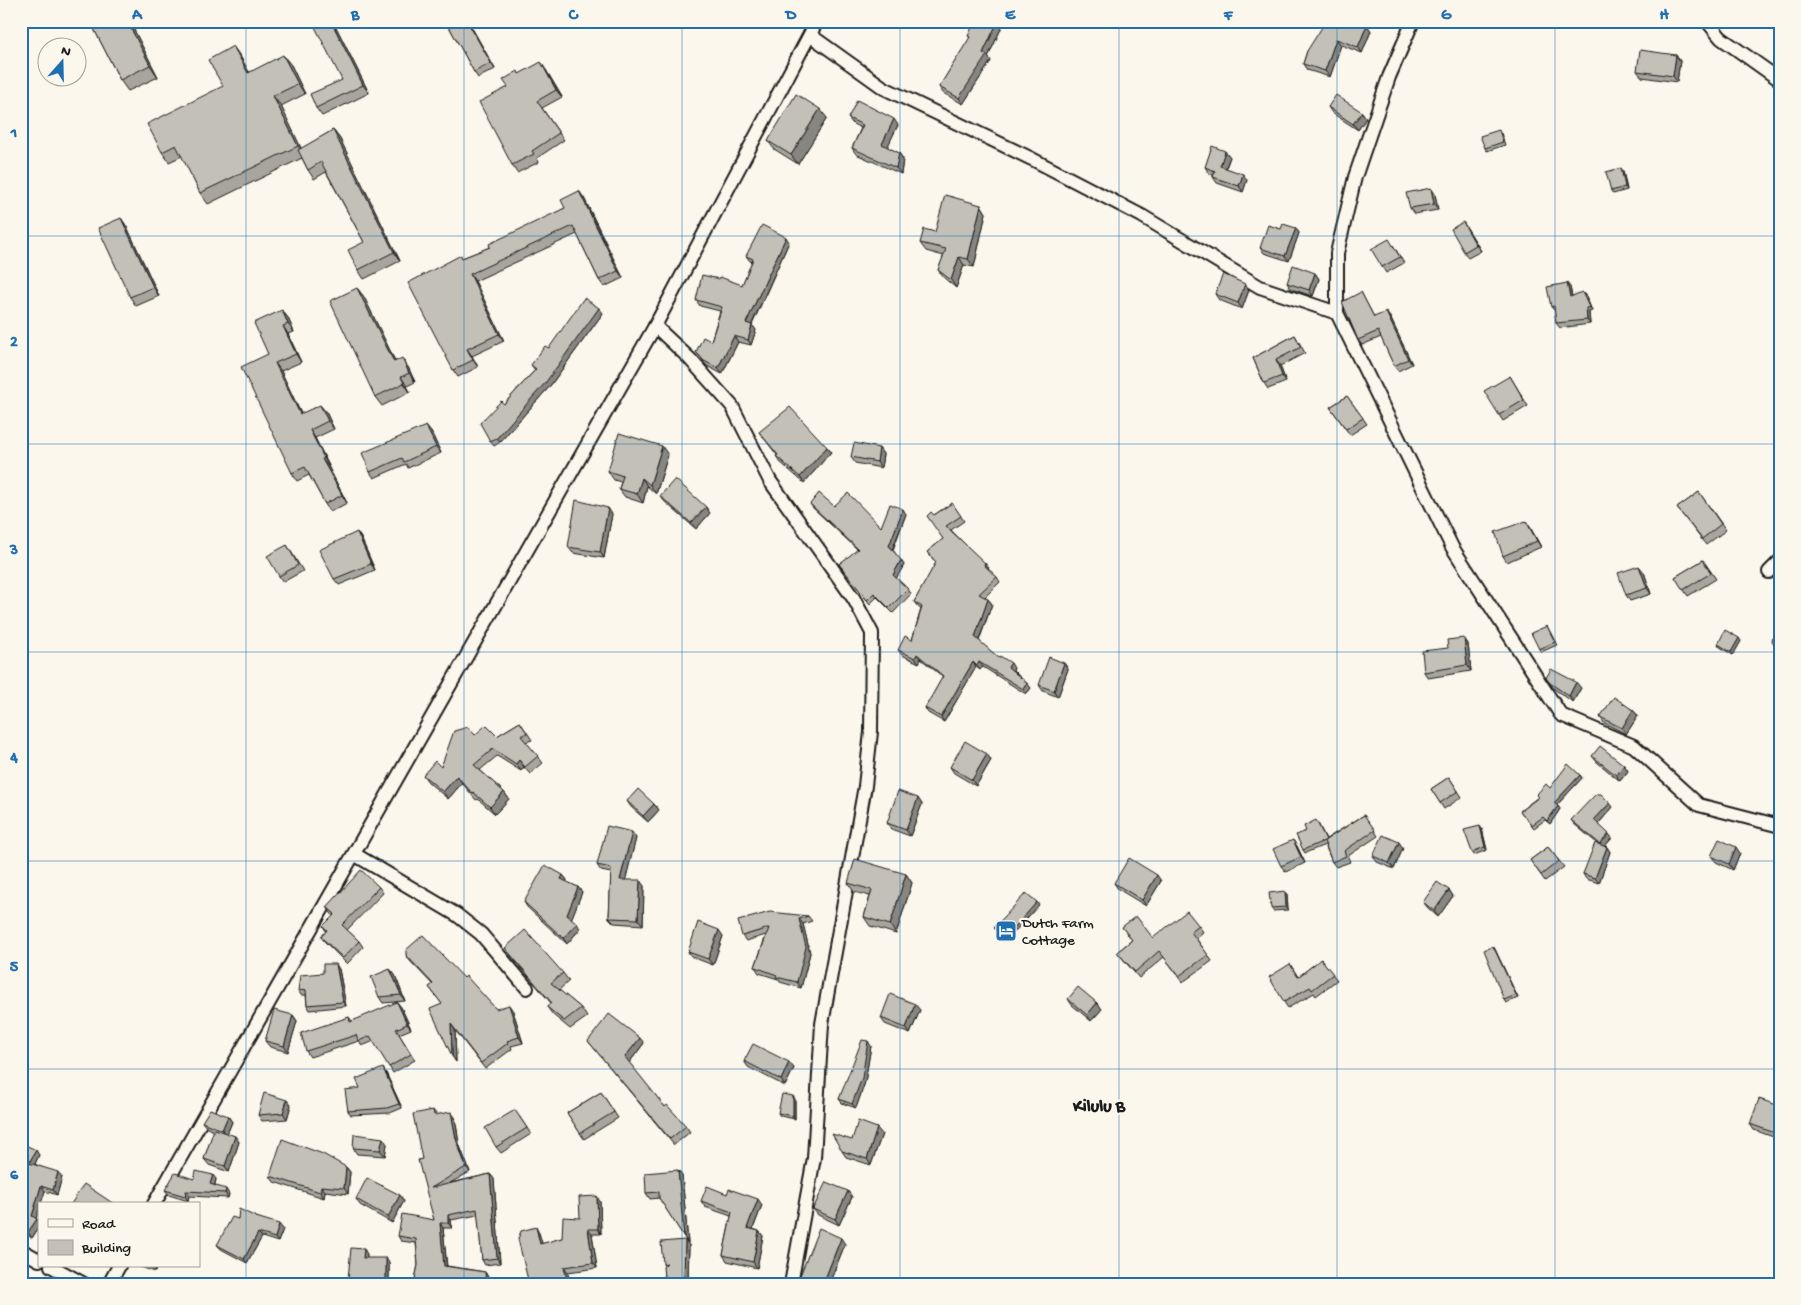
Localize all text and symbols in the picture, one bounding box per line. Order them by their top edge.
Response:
text: A [131,7,143,26]
text: B [350,7,360,26]
text: C [568,7,579,26]
text: D [784,7,797,26]
text: E [1005,7,1016,26]
text: F [1223,7,1234,26]
text: G [1441,7,1452,26]
text: H [1659,7,1669,26]
north arrow [38,38,88,88]
text: N [58,43,73,62]
text: 1 [10,125,17,144]
text: 2 [10,334,18,353]
text: 3 [9,542,18,561]
text: 4 [9,750,18,769]
place label: Dutch Farm Cottage [1021,915,1094,950]
hotel icon: Dutch Farm Cottage [994,919,1018,943]
text: 5 [10,959,19,978]
district label: Kilulu B [1072,1097,1126,1118]
text: 6 [10,1167,19,1186]
legend [38,1202,200,1268]
text: Road [82,1216,116,1234]
text: Building [81,1240,131,1258]

